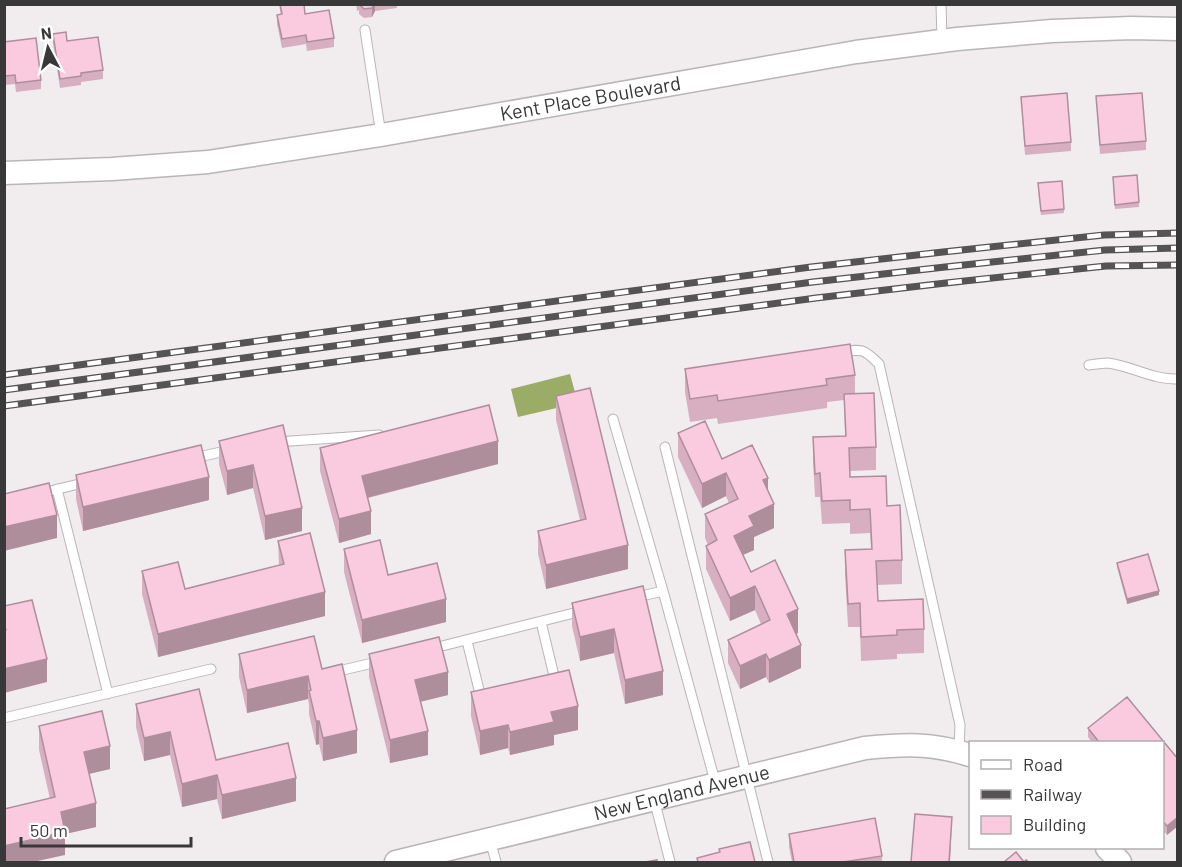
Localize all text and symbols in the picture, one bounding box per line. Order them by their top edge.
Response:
north arrow [18,18,78,78]
text: N [40,23,53,43]
street label: Kent Place Boulevard [498,70,683,125]
legend [969,741,1164,849]
text: Road [1023,753,1063,775]
street label: New England Avenue [591,759,772,825]
text: Railway [1023,783,1082,805]
scale bar [21,810,190,848]
text: Building [1023,813,1086,835]
text: 50 m [30,819,68,841]

